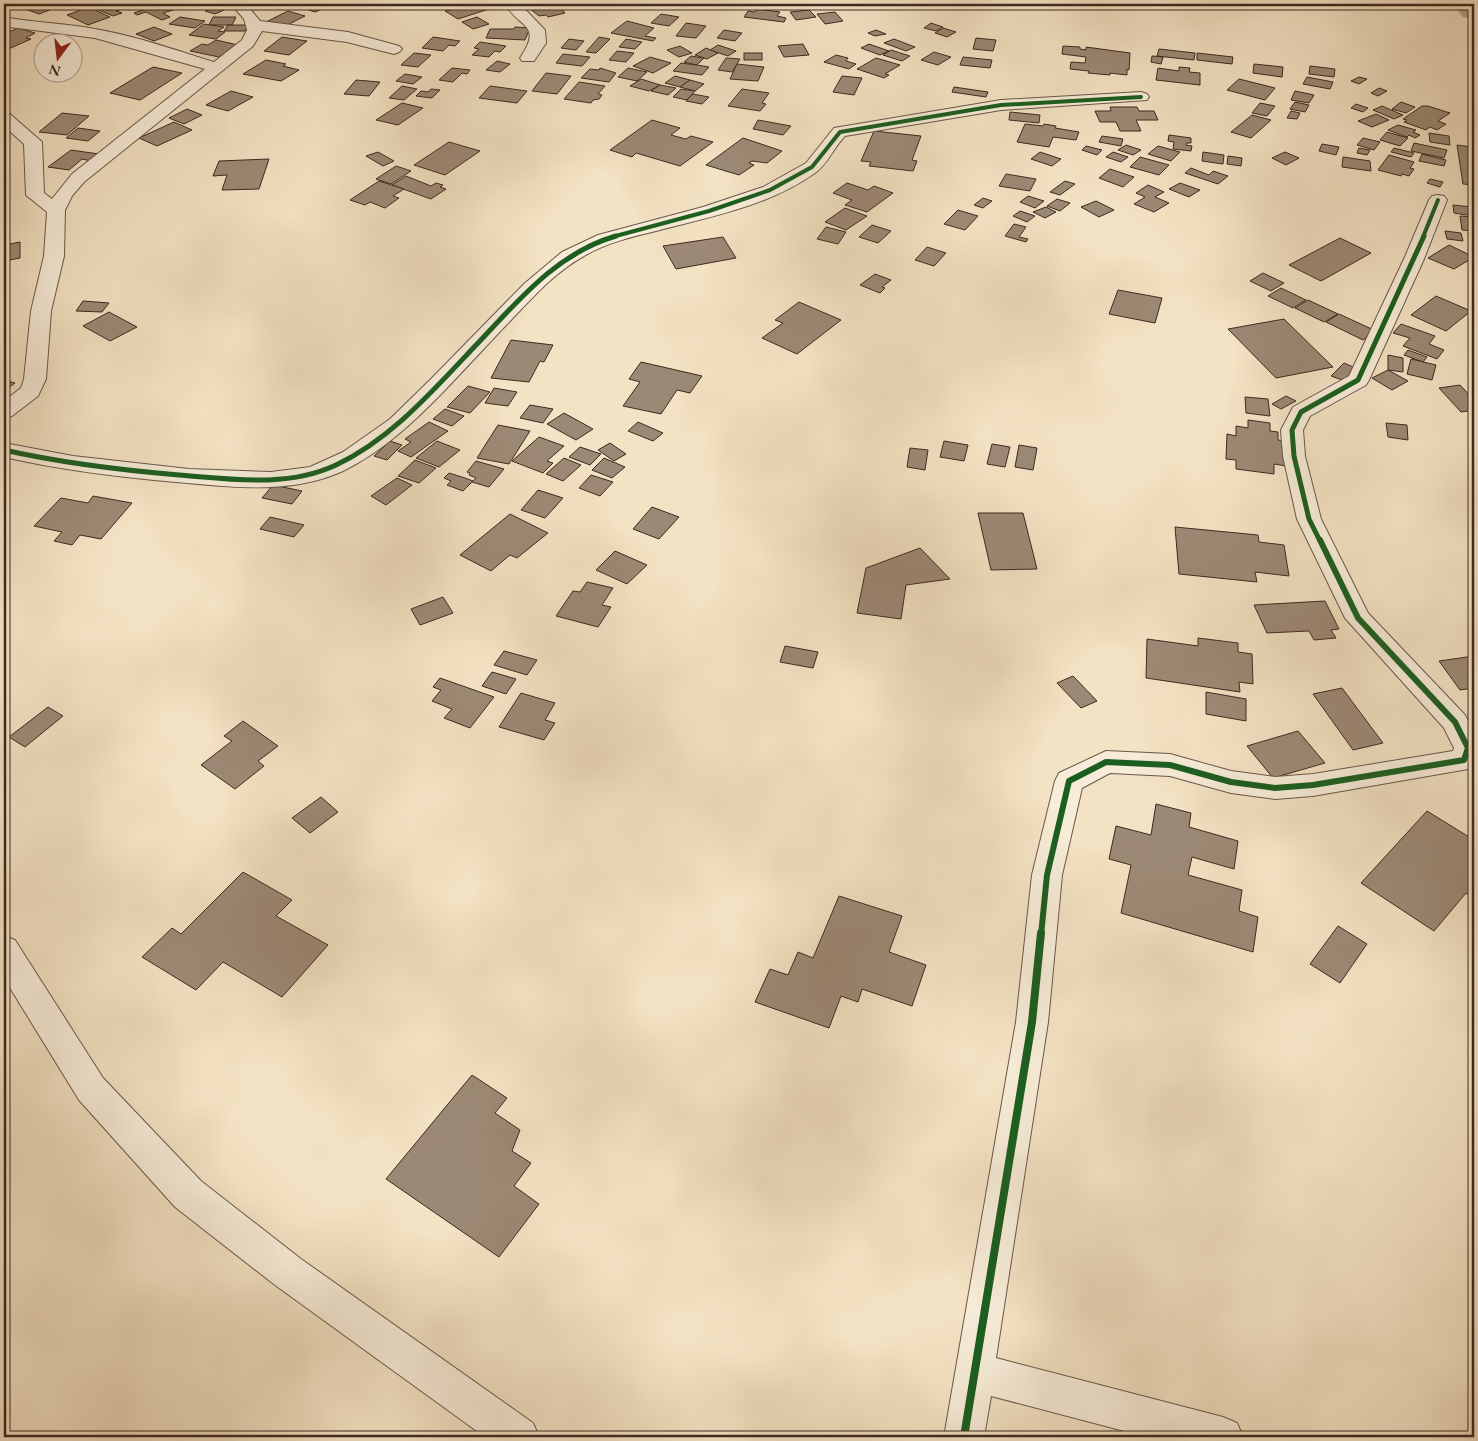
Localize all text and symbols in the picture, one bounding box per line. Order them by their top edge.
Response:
north arrow [32,32,82,82]
text: N [46,60,62,81]

